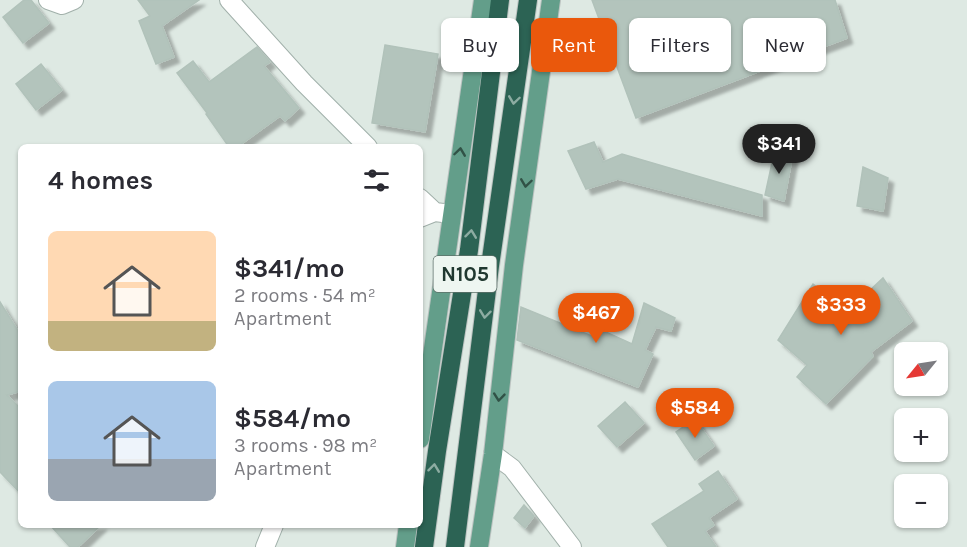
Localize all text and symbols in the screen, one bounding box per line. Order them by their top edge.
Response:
chip: Buy [441,18,519,72]
chip: Rent [531,18,617,72]
chip: Filters [629,18,731,72]
chip: New [743,18,826,72]
one-way arrow [509,95,521,104]
pin: $341 [743,124,815,175]
text: $341 [756,132,802,155]
one-way arrow [454,148,466,157]
icon: filters [360,164,393,197]
text: 4 homes [48,165,153,196]
one-way arrow [520,178,532,187]
one-way arrow [464,229,476,239]
text: $341/mo [234,253,344,284]
icon: home [96,255,168,327]
road number: N105 [434,256,496,292]
text: 2 rooms · 54 m² [234,284,376,307]
pin: $333 [805,285,877,336]
pin: $467 [560,293,632,344]
text: $333 [815,293,867,316]
text: $467 [572,301,620,324]
text: Apartment [234,307,332,330]
one-way arrow [479,309,492,318]
north arrow [894,342,948,396]
map controls [894,342,948,528]
pin: $584 [659,388,731,439]
one-way arrow [494,393,506,402]
text: $584 [670,396,720,419]
text: $584/mo [234,403,351,434]
icon: home [96,405,168,477]
button: + [894,408,948,462]
text: 3 rooms · 98 m² [234,434,377,457]
text: Apartment [234,457,332,480]
one-way arrow [428,464,440,473]
button: − [894,474,948,528]

